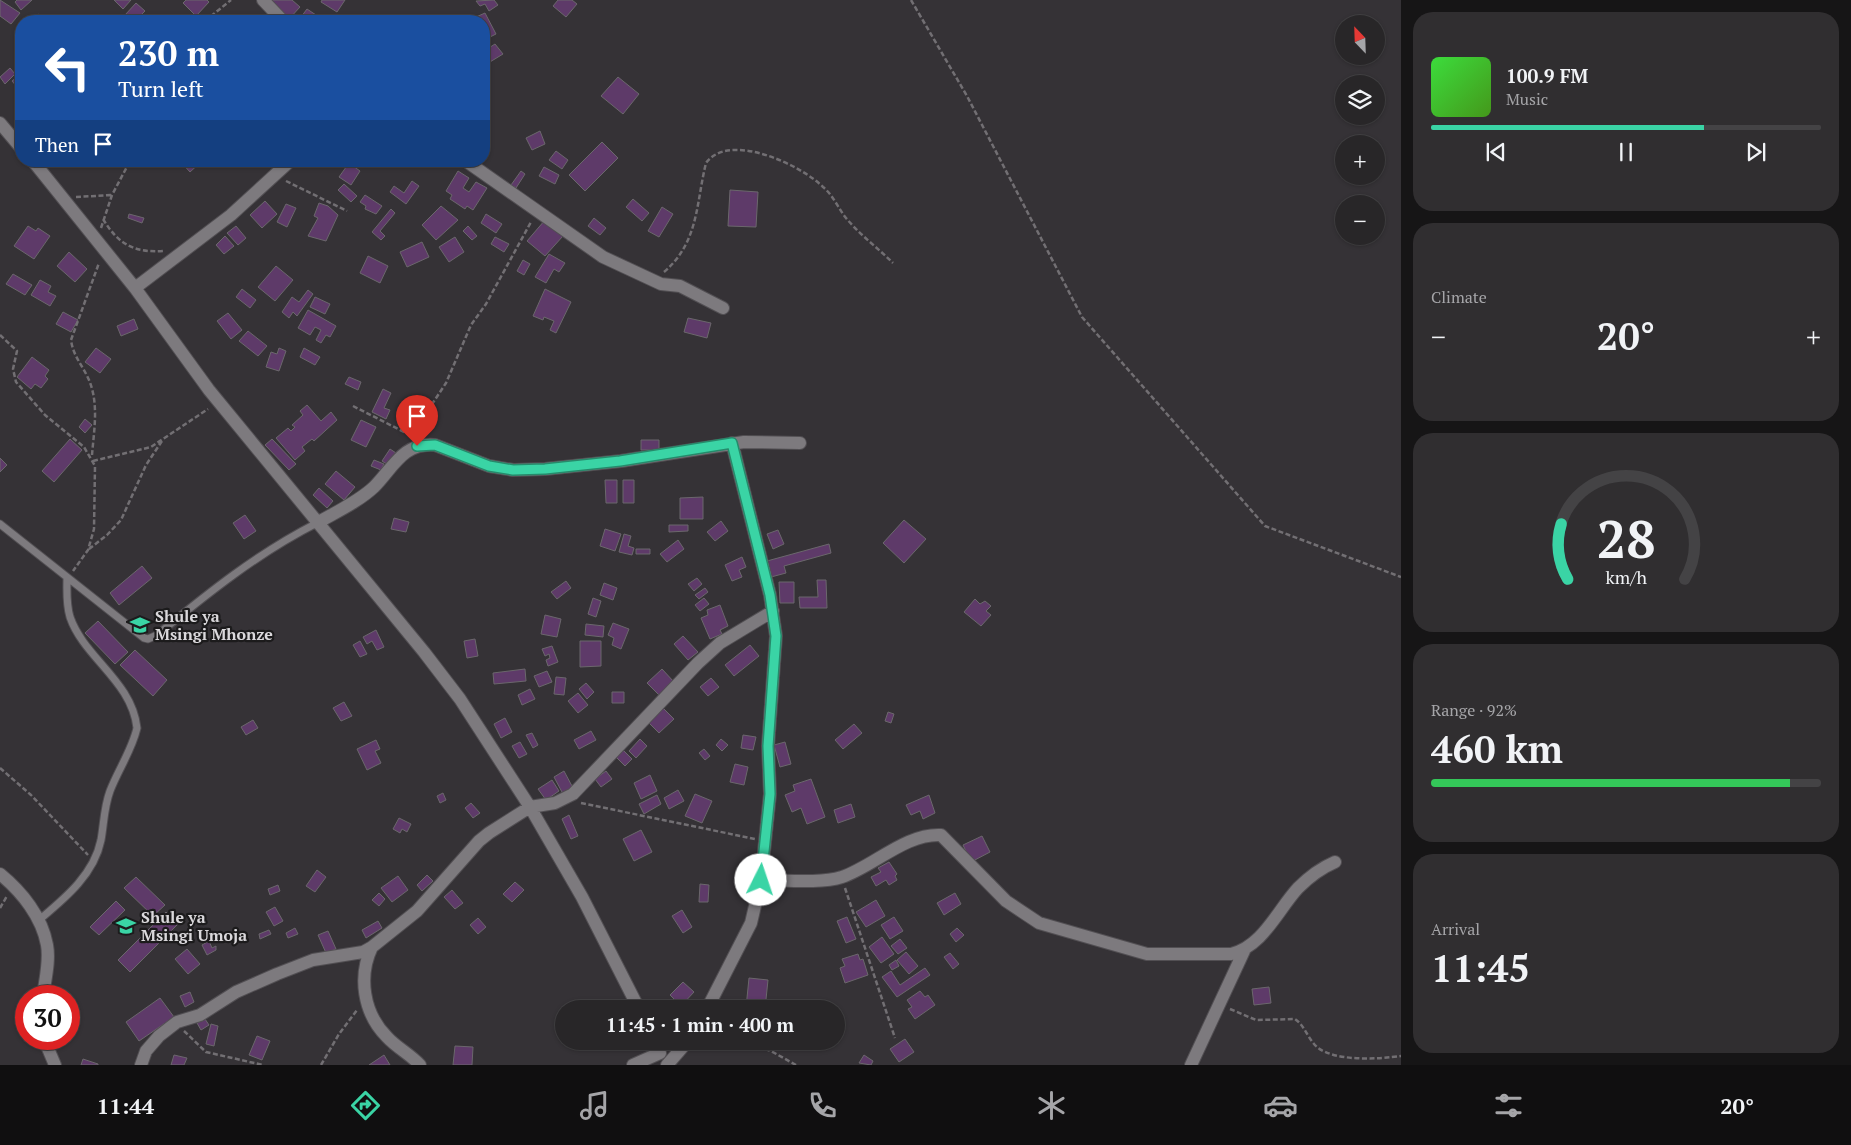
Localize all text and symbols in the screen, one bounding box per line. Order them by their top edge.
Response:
north arrow [1335,15,1385,65]
map controls [1335,15,1385,245]
text: 230 m [118,30,219,76]
icon: left [35,35,100,100]
text: 100.9 FM [1506,63,1588,88]
text: Turn left [118,74,204,103]
button: layers [1335,75,1385,125]
text: Music [1506,88,1548,110]
icon: arrive [89,130,117,158]
text: Then [35,132,79,157]
button: + [1335,135,1385,185]
icon: previous [1482,138,1510,166]
icon: pause [1612,138,1640,166]
icon: next [1742,138,1770,166]
button: − [1335,195,1385,245]
text: Climate [1431,286,1487,308]
text: 20° [1597,311,1655,361]
text: − [1431,318,1446,355]
text: + [1806,318,1821,355]
pin [396,395,438,446]
icon: arrive [403,402,431,430]
text: 28 [1597,504,1655,573]
text: km/h [1605,565,1647,589]
place label: Shule ya Msingi Mhonze [155,605,273,645]
school or university icon: Shule ya Msingi Mhonze [129,614,151,636]
text: Range · 92% [1431,699,1517,721]
text: 460 km [1431,724,1563,774]
position arrow [734,853,786,905]
place label: Shule ya Msingi Umoja [141,906,247,946]
school or university icon: Shule ya Msingi Umoja [115,915,137,937]
text: Arrival [1431,918,1480,940]
text: 11:45 [1431,943,1530,993]
speed limit sign: 30 [15,985,80,1050]
text: 11:45 · 1 min · 400 m [606,1012,794,1037]
icon: directions [348,1088,383,1123]
icon: music [577,1088,612,1123]
icon: phone [805,1088,840,1123]
icon: climate [1034,1088,1069,1123]
icon: car [1263,1088,1298,1123]
icon: filters [1491,1088,1526,1123]
text: 11:44 [97,1091,154,1120]
text: 20° [1720,1091,1754,1120]

